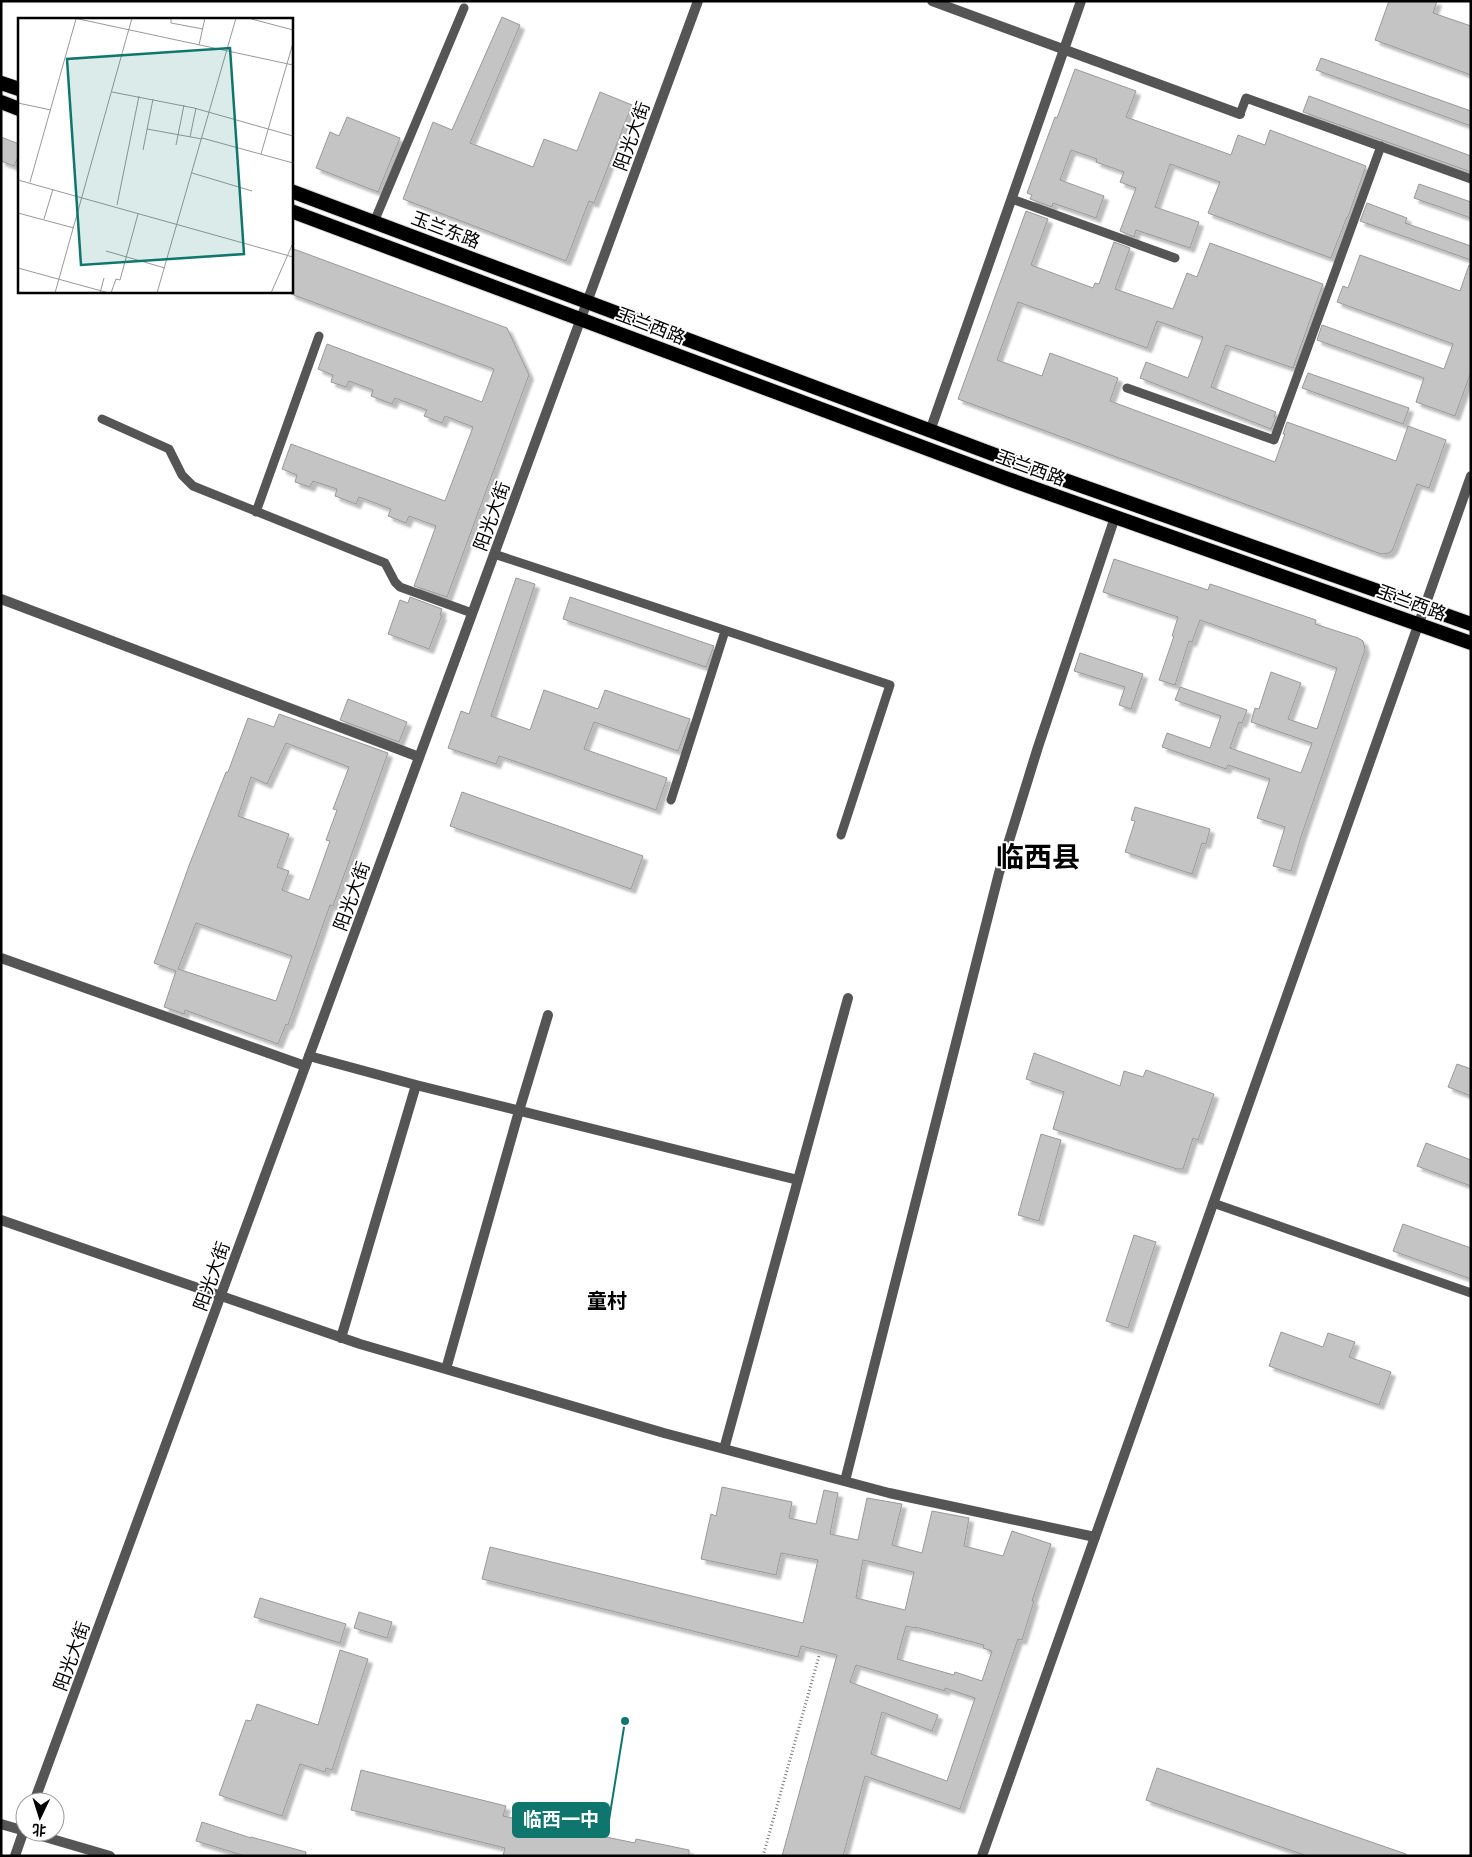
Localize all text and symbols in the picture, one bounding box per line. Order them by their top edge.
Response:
inset map [18,18,292,292]
street label: 阳光大街 [608,98,654,174]
street label: 玉兰东路 [408,206,484,252]
street label: 玉兰西路 [613,302,689,348]
street label: 玉兰西路 [993,444,1069,490]
street label: 阳光大街 [468,478,514,554]
street label: 玉兰西路 [1374,579,1450,625]
district label: 临西县 [996,839,1080,873]
street label: 阳光大街 [328,858,374,934]
street label: 阳光大街 [188,1238,234,1314]
district label: 童村 [587,1288,627,1312]
street label: 阳光大街 [48,1618,94,1694]
north arrow [15,1792,65,1842]
callout: 临西一中 [513,1803,609,1837]
text: 临西一中 [523,1807,599,1830]
text: 北 [31,1821,47,1839]

